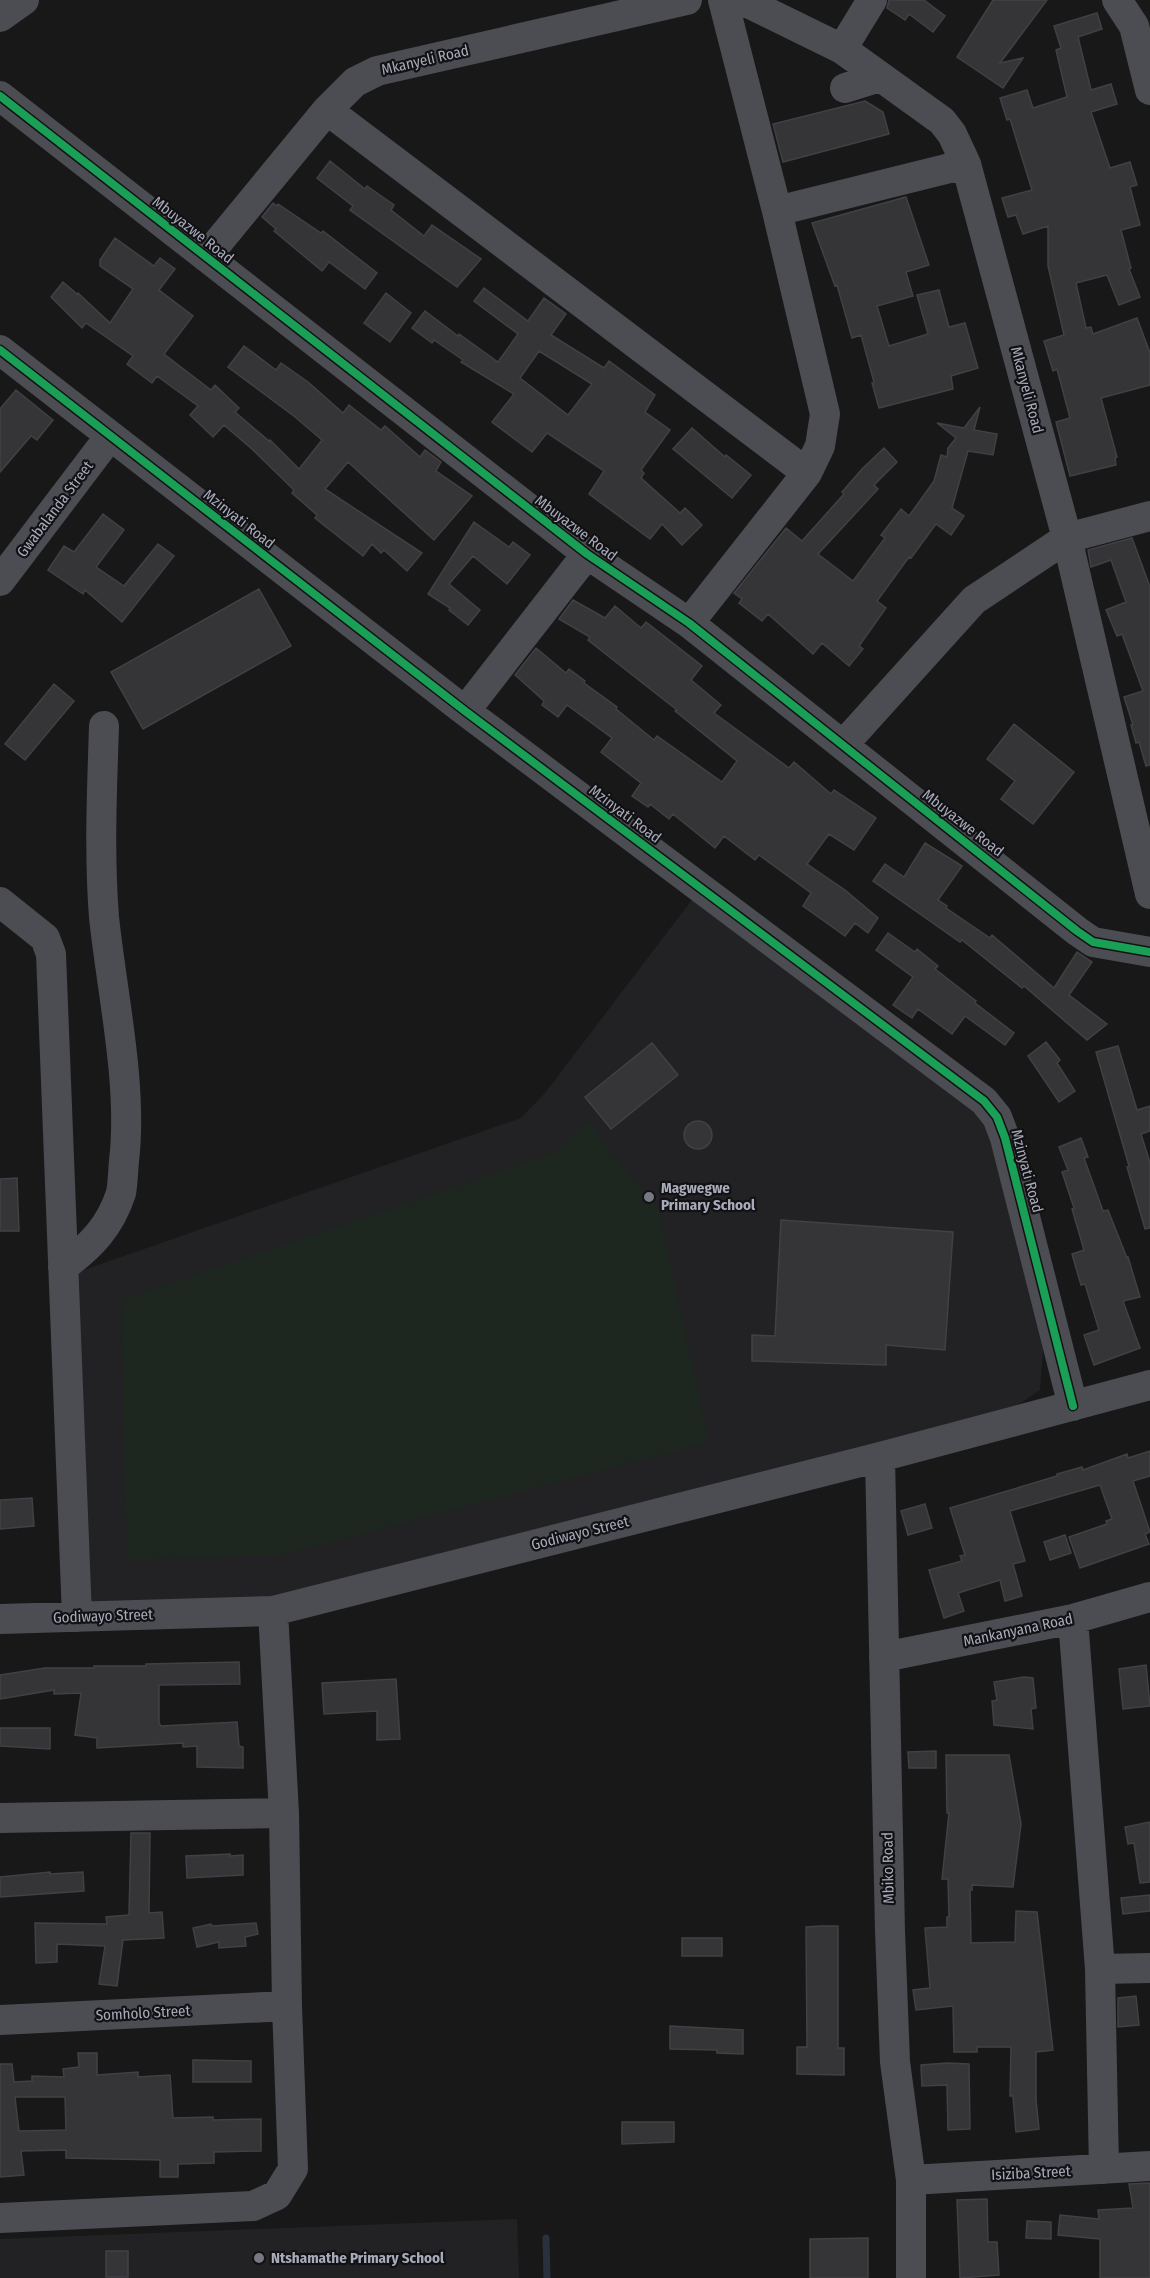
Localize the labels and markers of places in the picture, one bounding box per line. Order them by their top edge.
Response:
place label: Magwegwe Primary School [661,1179,756,1214]
marker: Magwegwe Primary School [642,1190,656,1204]
place label: Ntshamathe Primary School [271,2249,445,2267]
marker: Ntshamathe Primary School [252,2251,266,2265]

